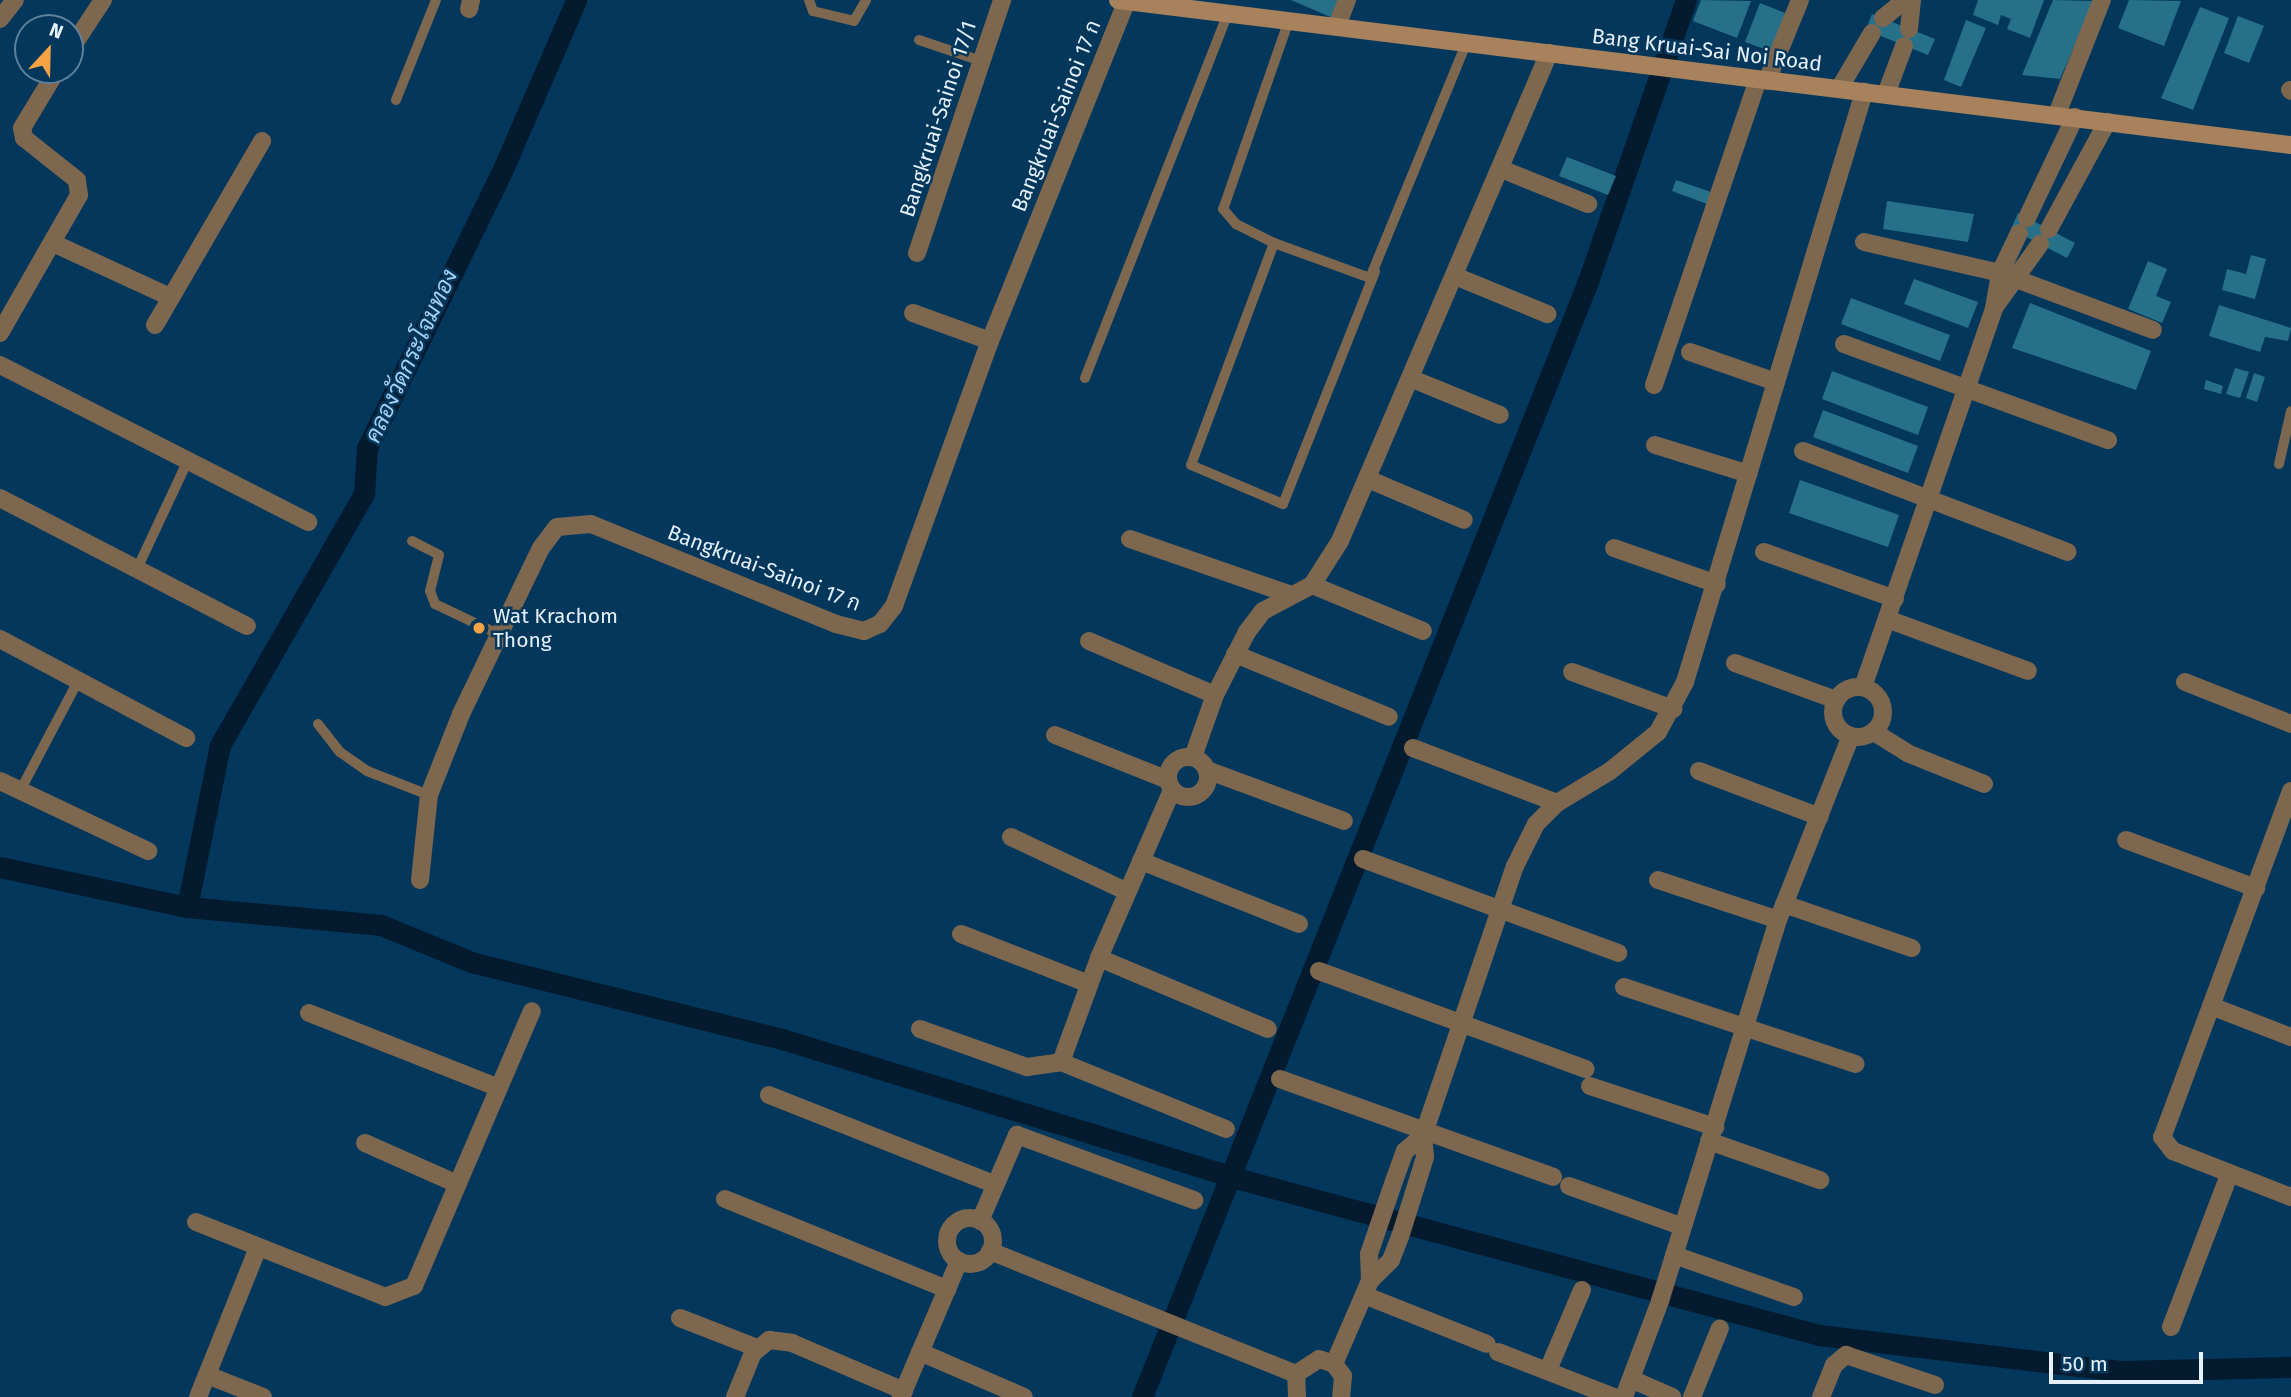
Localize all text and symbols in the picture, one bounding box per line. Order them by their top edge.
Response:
north arrow [14,14,84,84]
street label: Bangkruai-Sainoi 17 ก [1006,17,1106,215]
text: N [46,18,66,44]
street label: Bangkruai-Sainoi 17/1 [894,18,982,220]
street label: Bang Kruai-Sai Noi Road [1591,23,1823,77]
water label: คลองวัดกระโจมทอง [359,265,463,447]
street label: Bangkruai-Sainoi 17 ก [664,520,864,616]
place label: Wat Krachom Thong [493,603,618,653]
marker: Wat Krachom Thong [471,620,487,636]
scale bar [2053,1338,2207,1382]
text: 50 m [2062,1351,2108,1377]

